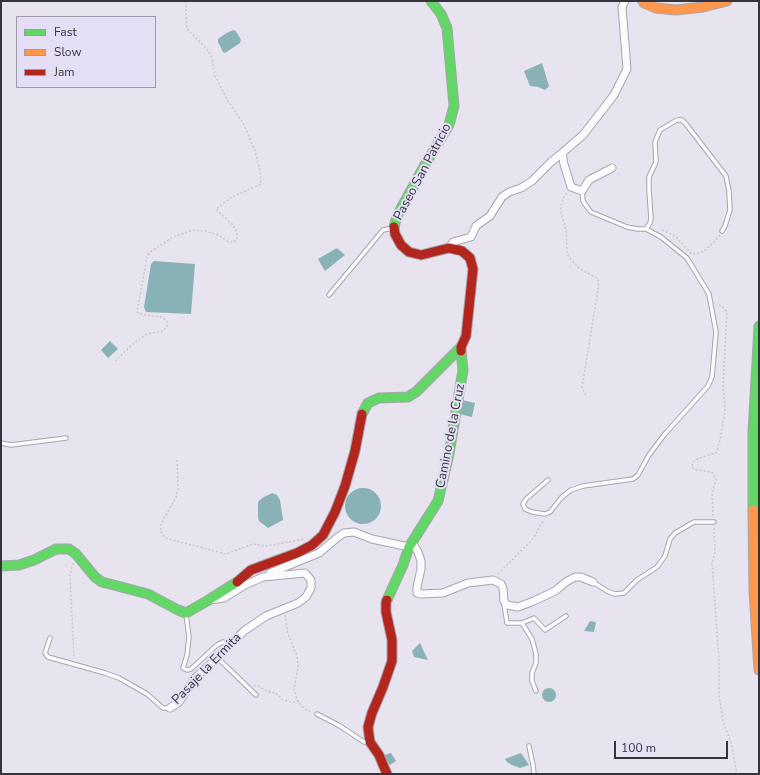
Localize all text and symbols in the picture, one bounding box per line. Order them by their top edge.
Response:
legend [16,16,156,88]
text: Fast [54,24,77,40]
text: Slow [54,44,82,60]
text: Jam [54,64,75,80]
street label: Paseo San Patricio [391,121,455,223]
street label: Camino de la Cruz [433,382,469,490]
street label: Pasaje la Ermita [169,630,245,708]
scale bar [616,733,730,759]
text: 100 m [621,740,656,756]

